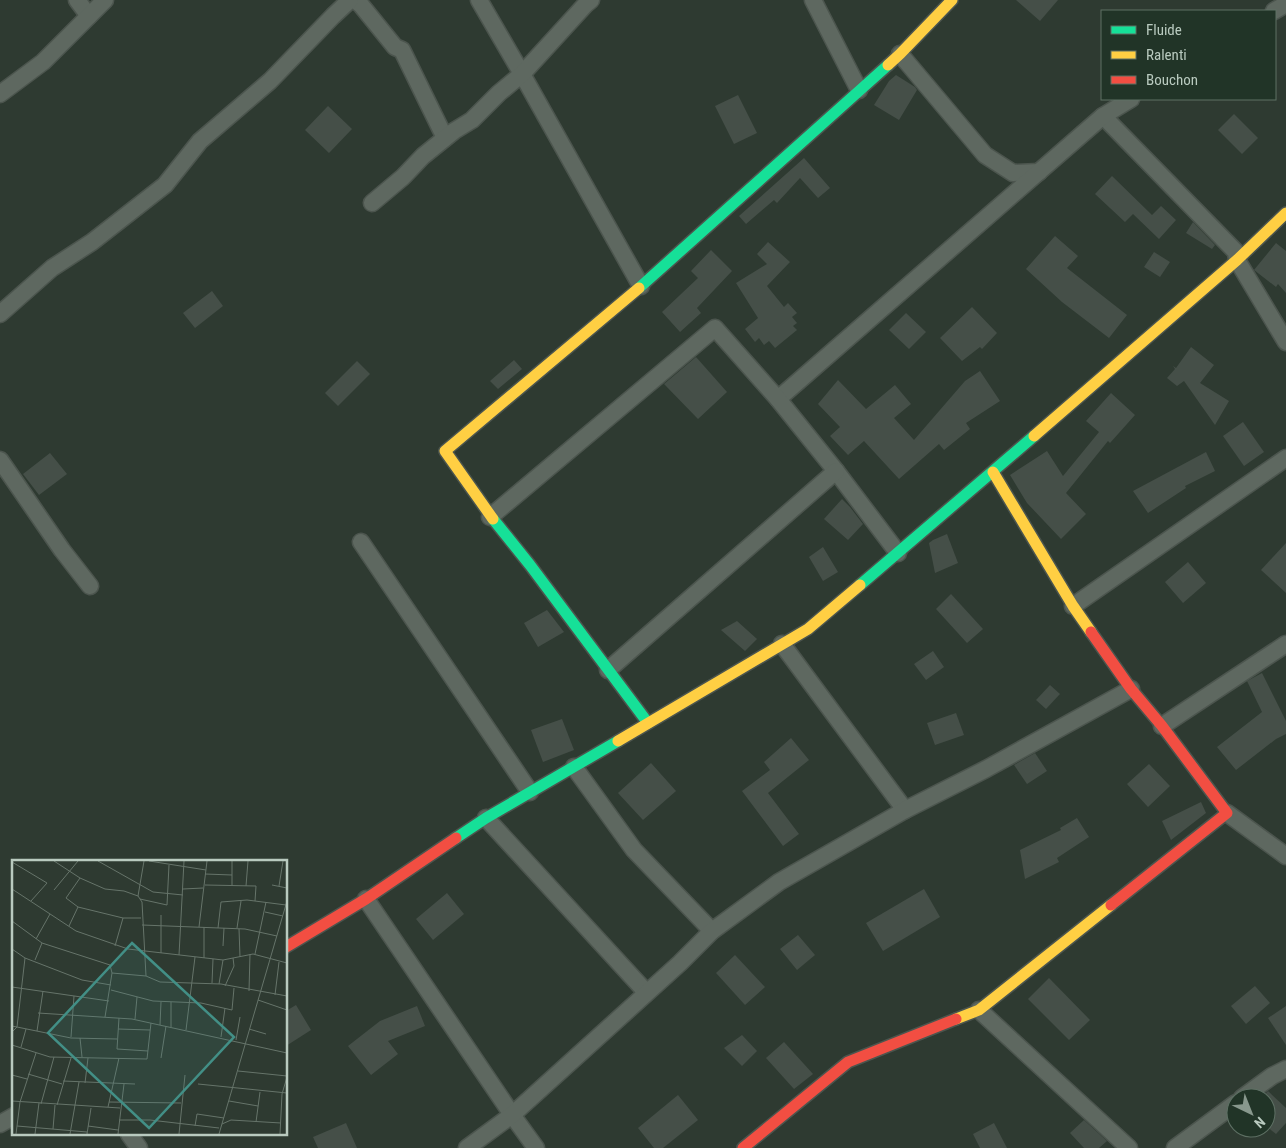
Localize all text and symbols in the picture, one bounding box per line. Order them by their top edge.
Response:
legend [1101,10,1276,100]
text: Fluide [1146,21,1182,39]
text: Ralenti [1146,46,1187,64]
text: Bouchon [1146,71,1198,89]
inset map [12,860,288,1136]
north arrow [1226,1088,1276,1138]
text: N [1251,1114,1268,1131]

